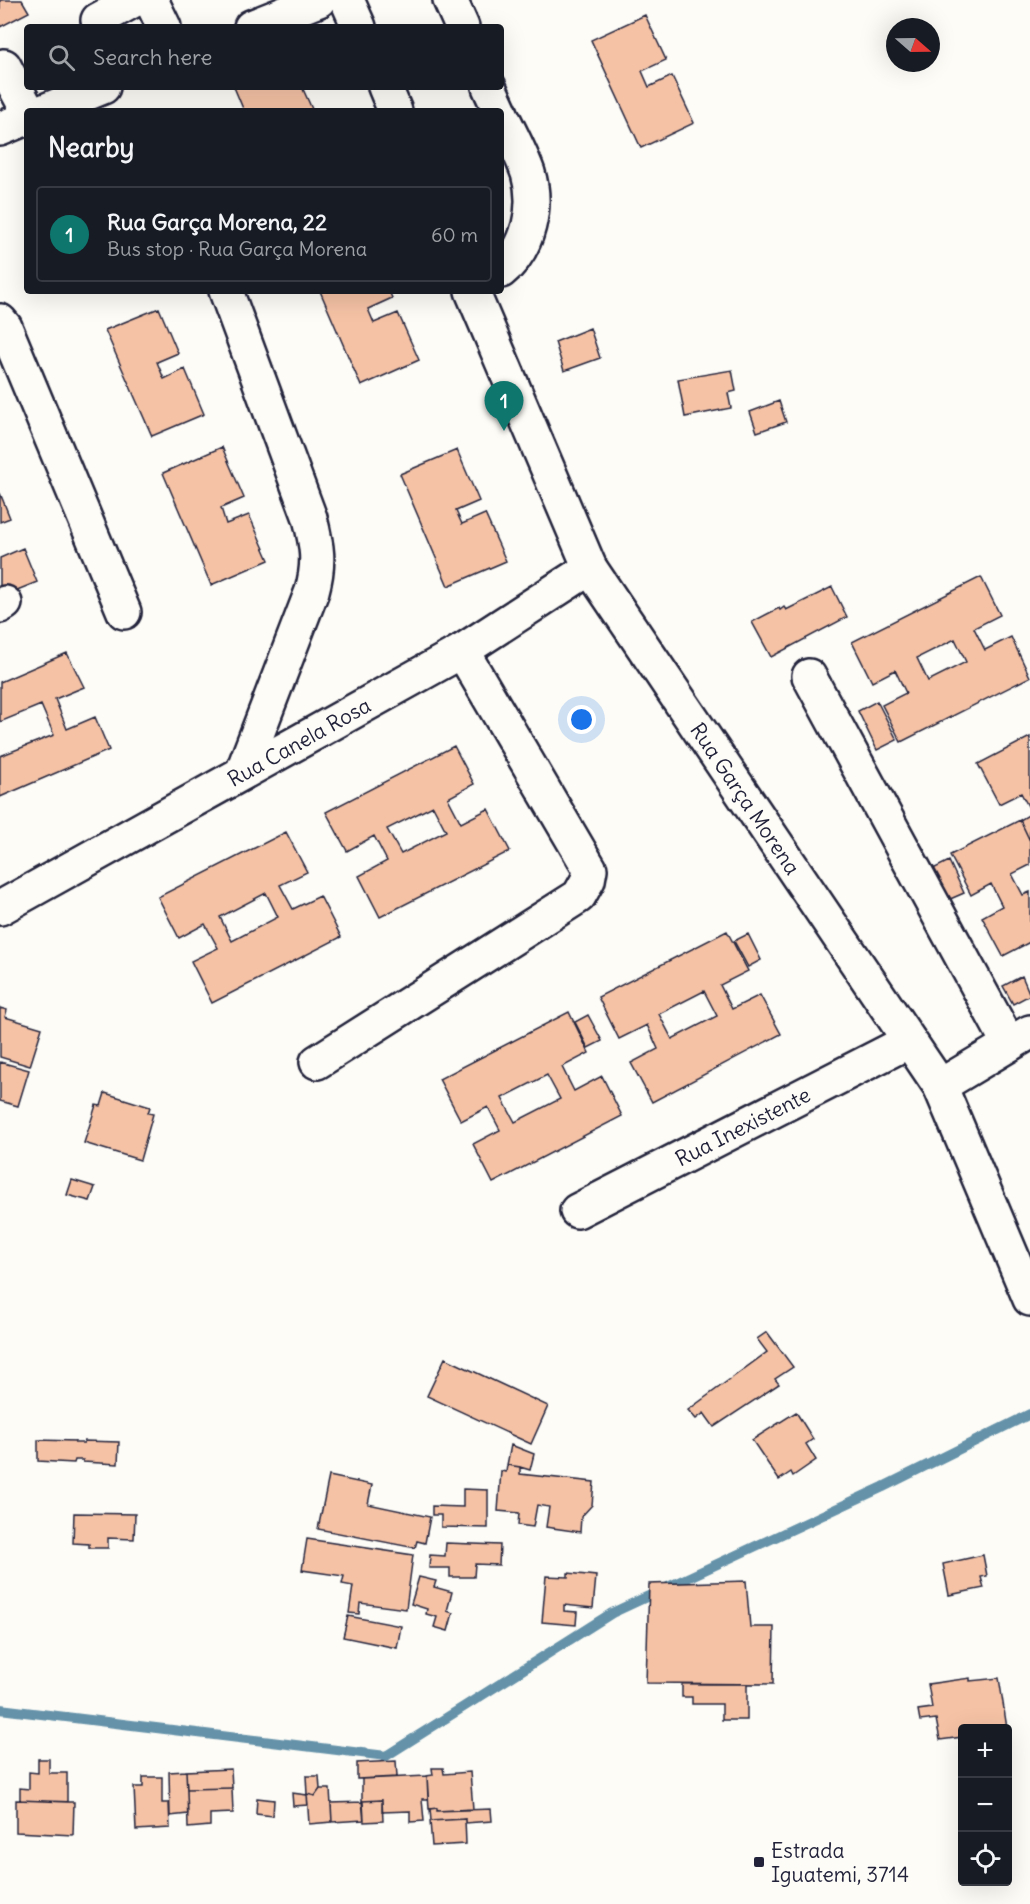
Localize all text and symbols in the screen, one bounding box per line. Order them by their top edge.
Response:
north arrow [886,18,940,72]
search box [24,24,504,90]
icon: search [45,41,78,74]
text: Search here [93,43,212,71]
text: Nearby [48,131,134,164]
text: Rua Garça Morena, 22 [107,208,327,236]
text: 1 [66,222,73,247]
text: 60 m [431,222,478,247]
text: Bus stop · Rua Garça Morena [107,236,367,261]
pin: 1 [484,382,524,431]
street label: Rua Canela Rosa [222,691,375,792]
your location [567,705,596,734]
street label: Rua Garça Morena [685,717,807,879]
street label: Rua Inexistente [671,1081,815,1172]
map controls [958,1724,1012,1886]
button: + [958,1724,1012,1778]
button: − [958,1778,1012,1832]
button: locate [958,1832,1012,1886]
place label: Estrada Iguatemi, 3714 [771,1837,909,1888]
marker: Estrada Iguatemi, 3714 [752,1855,766,1869]

